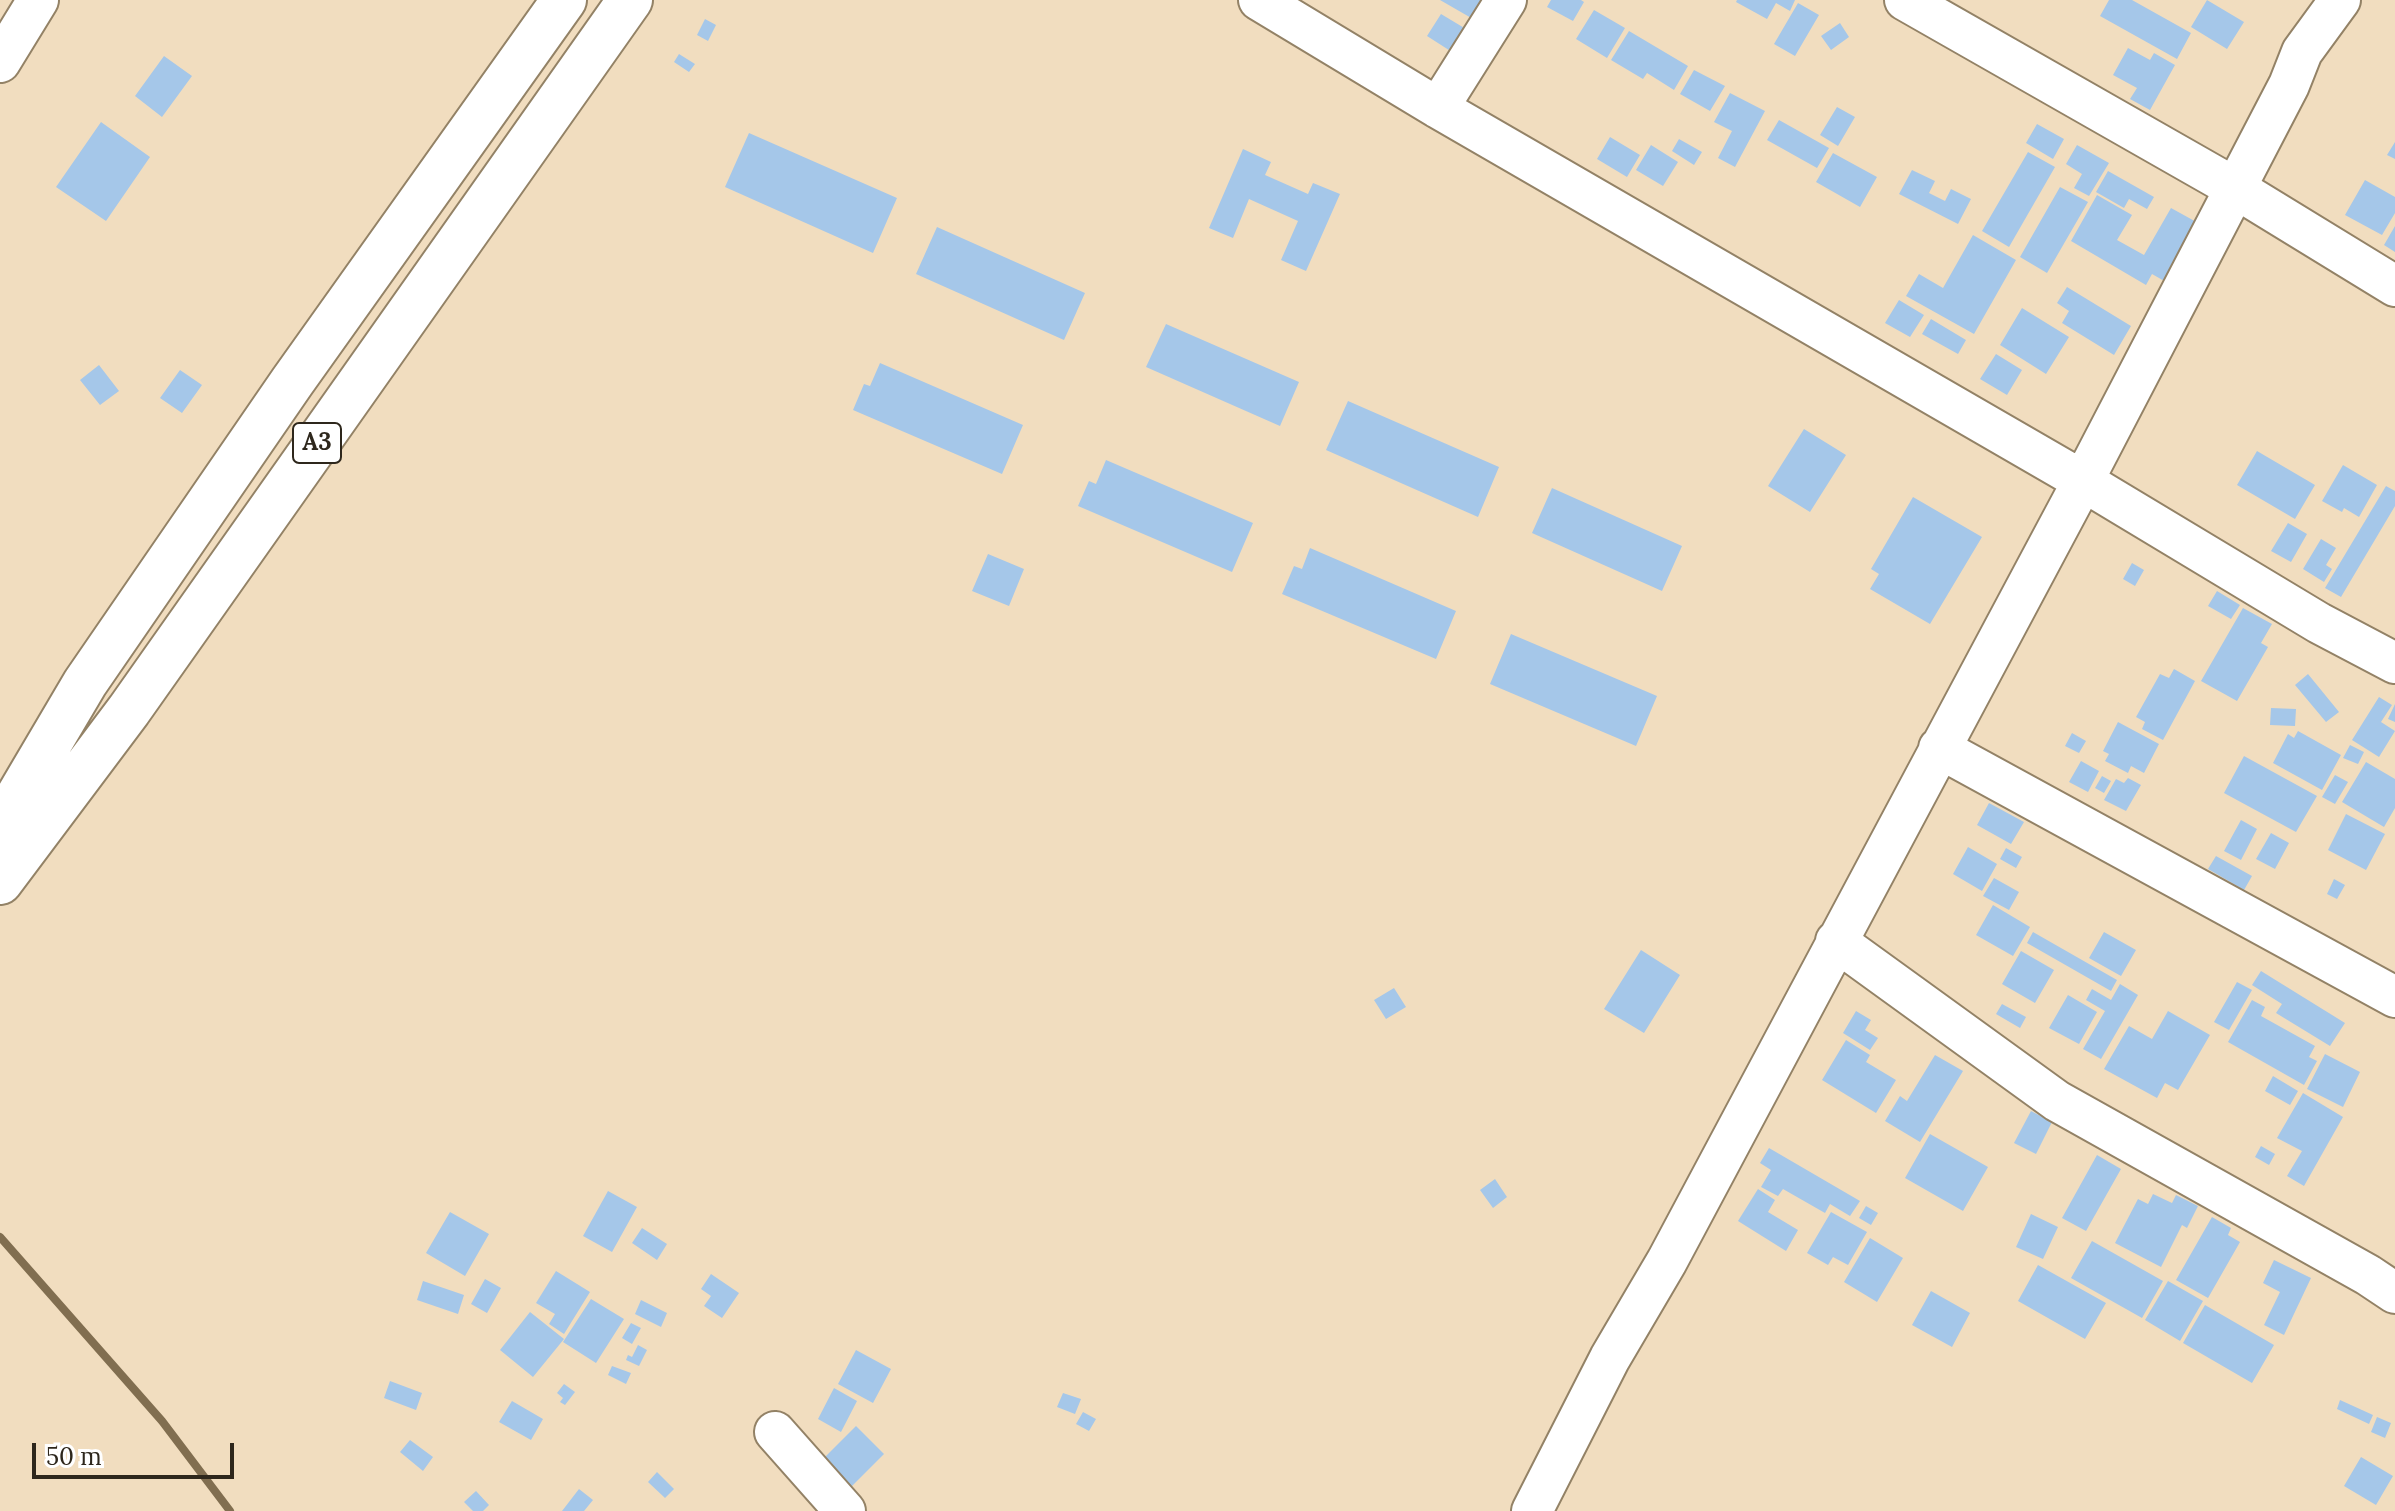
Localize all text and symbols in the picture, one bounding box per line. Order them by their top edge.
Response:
road number: A3 [293,423,341,463]
scale bar [36,1427,238,1477]
text: 50 m [46,1441,102,1472]

